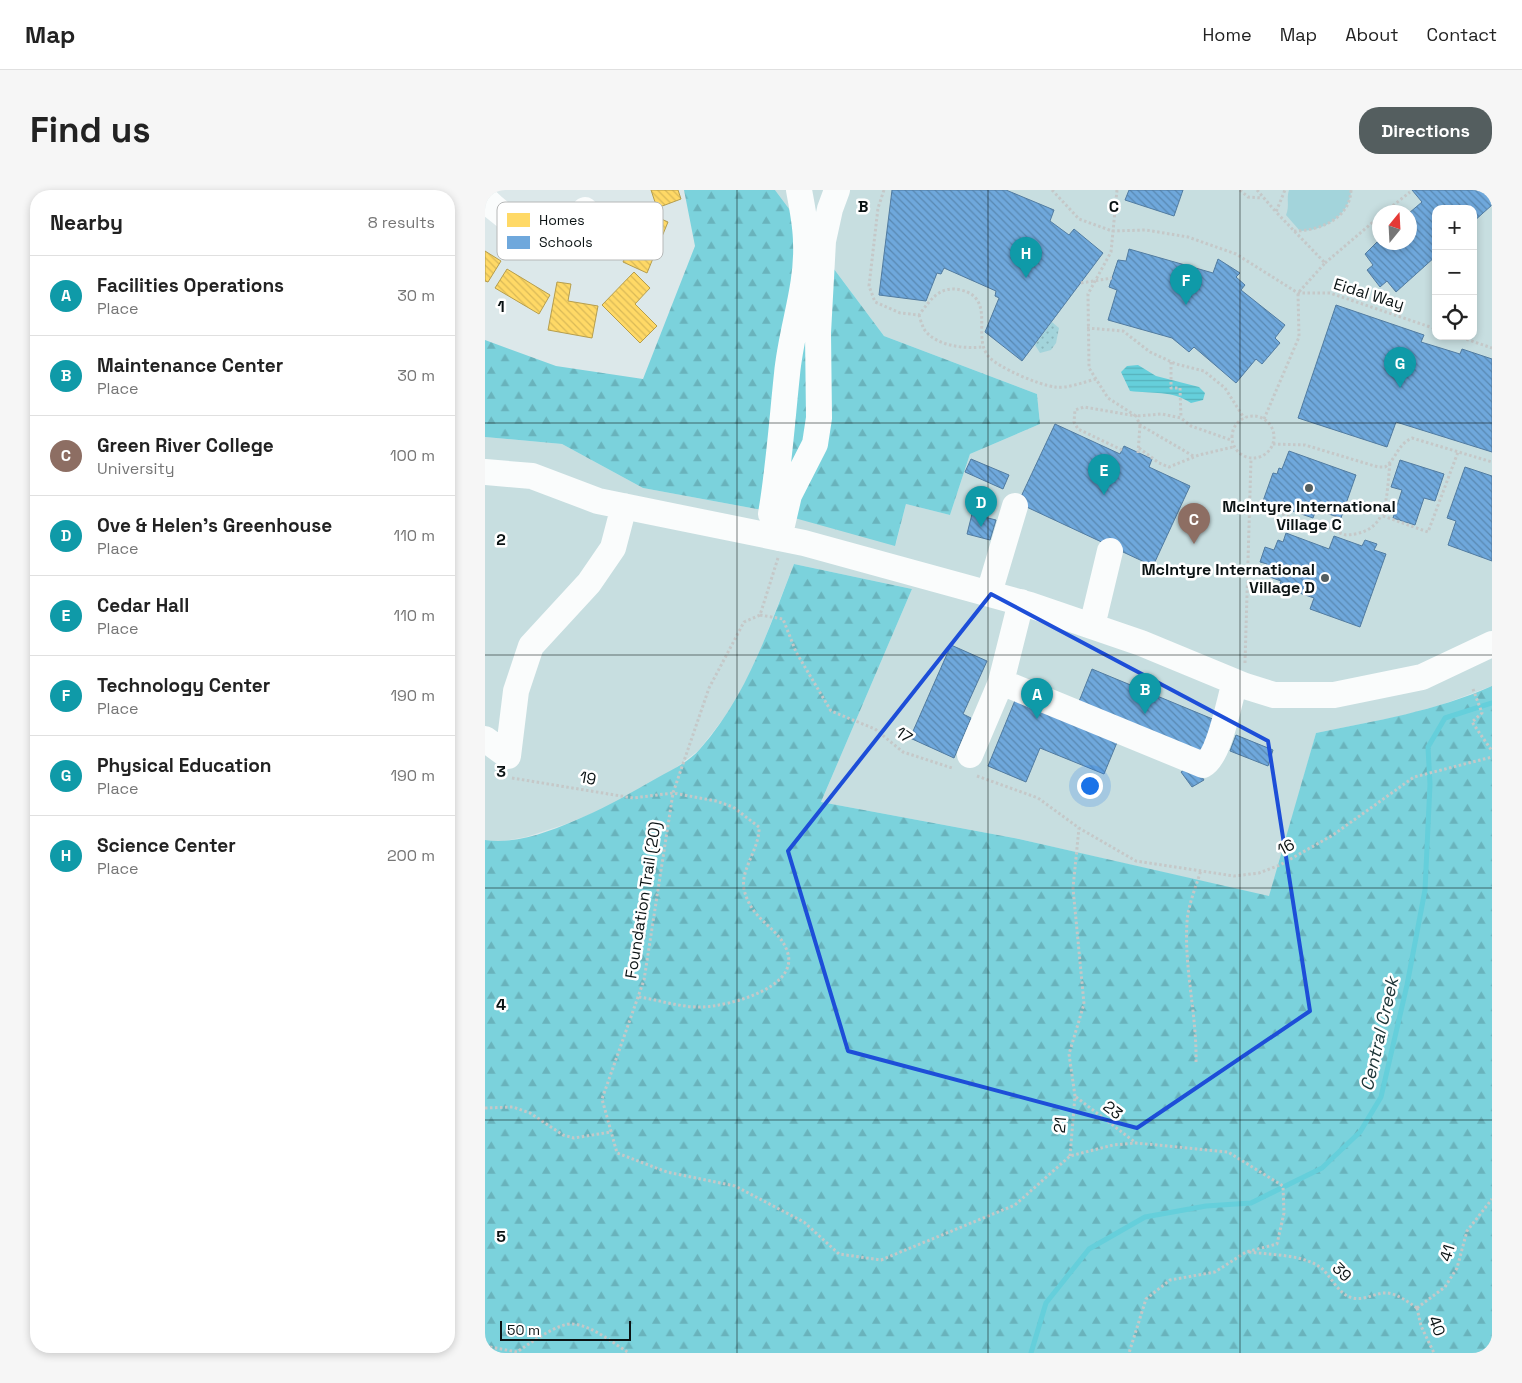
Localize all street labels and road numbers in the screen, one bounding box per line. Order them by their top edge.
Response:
street label: Eidal Way [1331,273,1407,315]
street label: 17 [892,722,916,748]
street label: 19 [578,766,598,790]
street label: Foundation Trail (20) [620,820,666,980]
street label: 16 [1274,834,1298,860]
street label: 23 [1099,1096,1127,1124]
street label: 21 [1049,1116,1071,1134]
street label: 41 [1434,1242,1460,1264]
street label: 39 [1328,1258,1356,1286]
street label: 40 [1424,1313,1450,1339]

